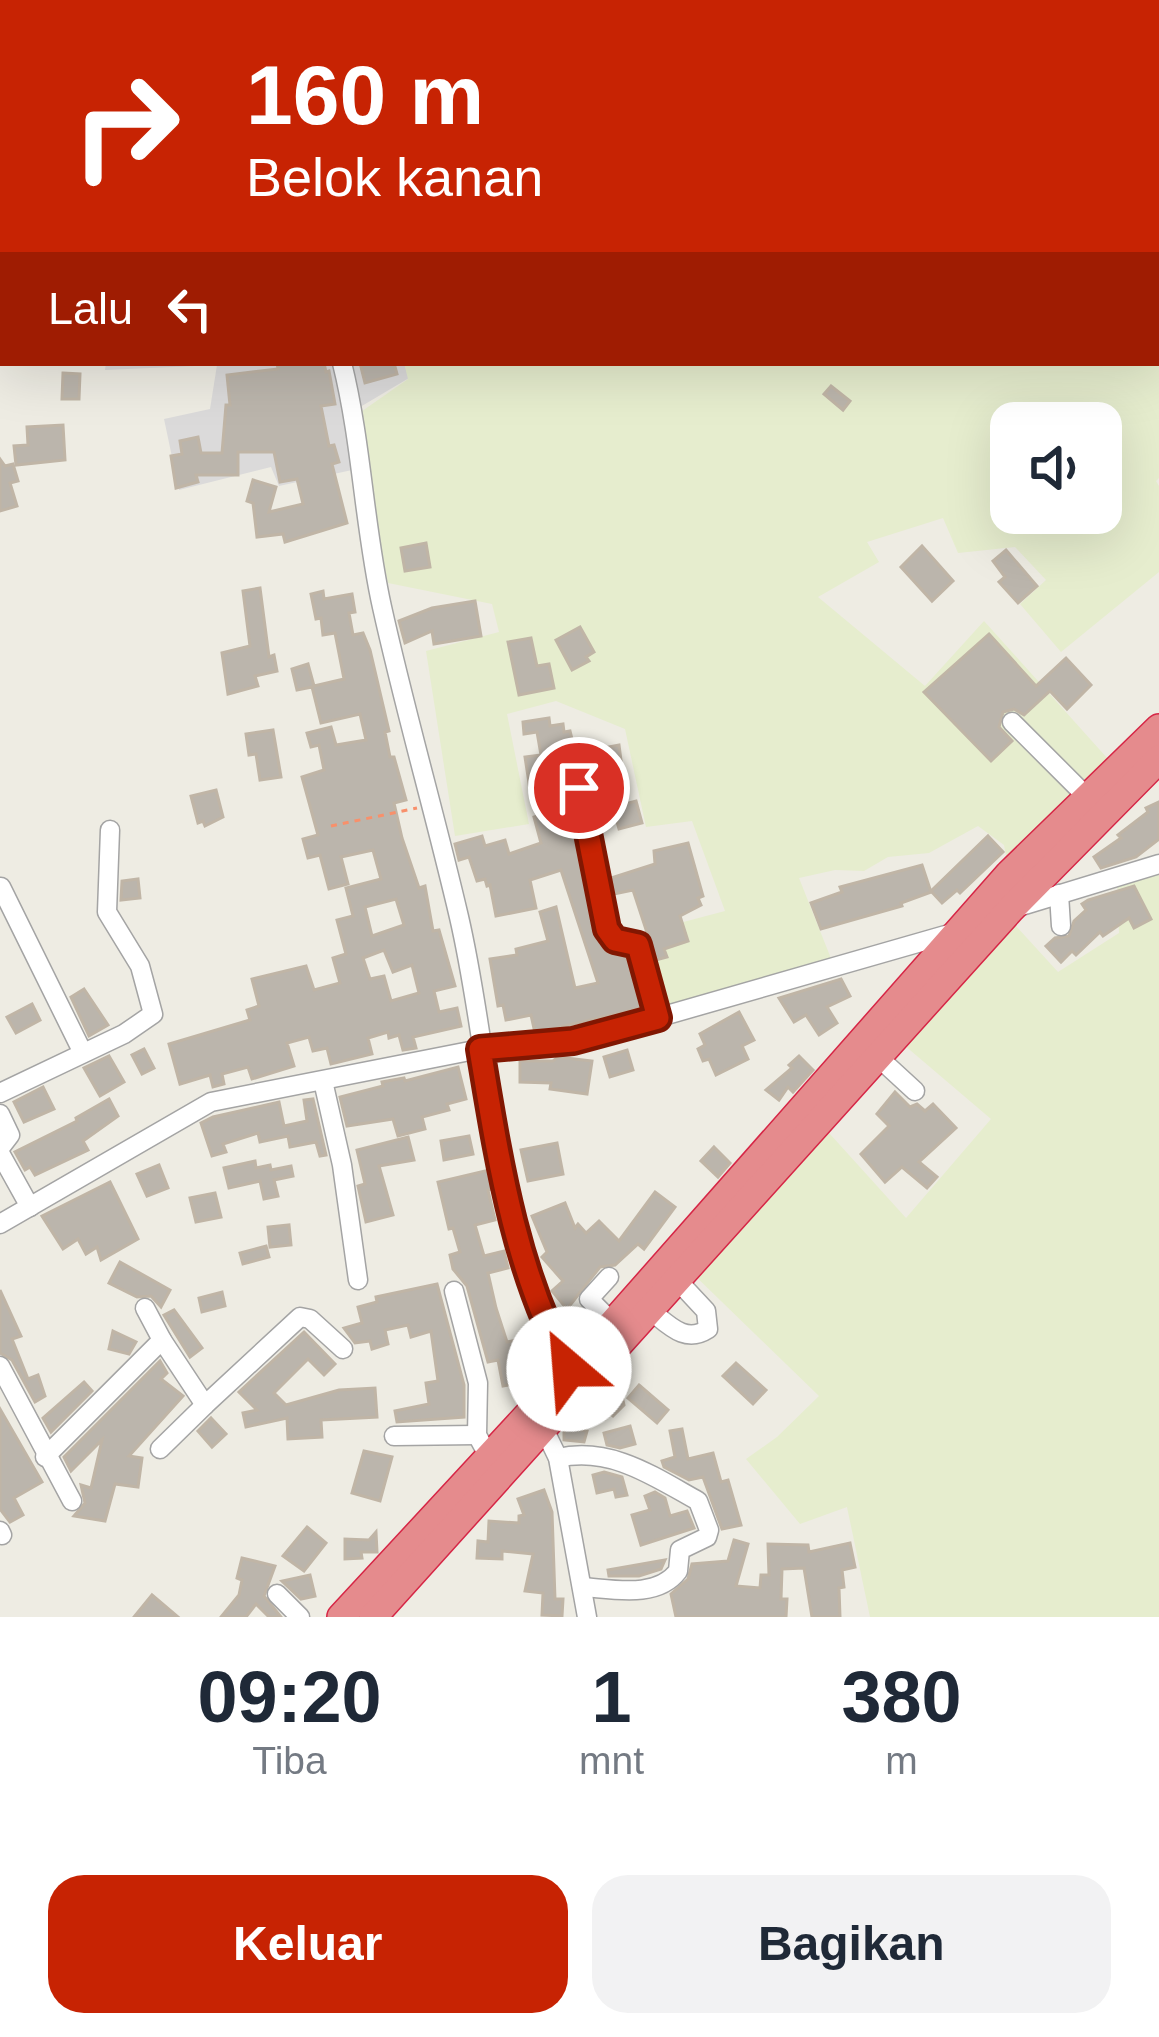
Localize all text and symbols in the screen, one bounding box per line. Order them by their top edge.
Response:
icon: right [48,48,204,204]
text: 160 m [246,48,484,142]
text: Belok kanan [246,147,543,207]
icon: left [157,276,223,342]
text: Lalu [48,283,133,334]
map controls [990,402,1122,534]
button: sound [990,402,1122,534]
pin [528,737,630,839]
icon: arrive [546,755,612,821]
position arrow [506,1306,632,1432]
text: 09:20 [197,1657,382,1737]
text: 1 [591,1657,632,1737]
text: 380 [841,1657,962,1737]
text: Tiba [252,1739,327,1782]
text: mnt [579,1739,644,1782]
text: m [885,1739,918,1782]
button: Keluar [48,1875,568,2013]
button: Bagikan [592,1875,1111,2013]

